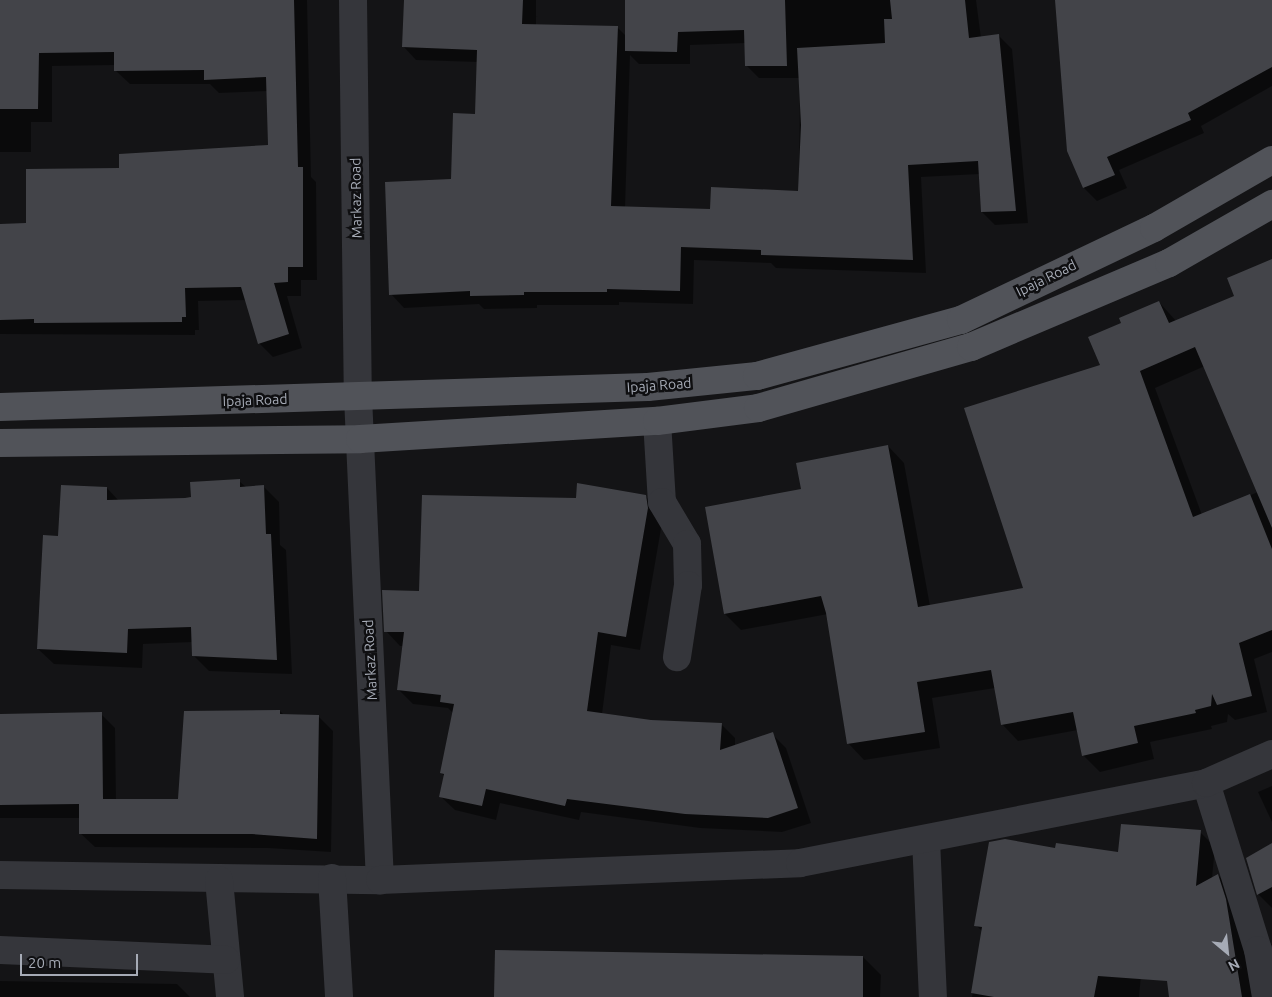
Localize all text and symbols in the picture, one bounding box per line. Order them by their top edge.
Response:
street label: Markaz Road [347,157,365,239]
street label: Ipaja Road [1013,256,1079,300]
street label: Ipaja Road [626,374,692,396]
street label: Ipaja Road [222,390,288,410]
street label: Markaz Road [359,619,381,701]
north arrow [1202,927,1252,977]
scale bar [22,944,140,976]
text: 20 m [28,954,61,971]
text: N [1226,956,1242,975]

